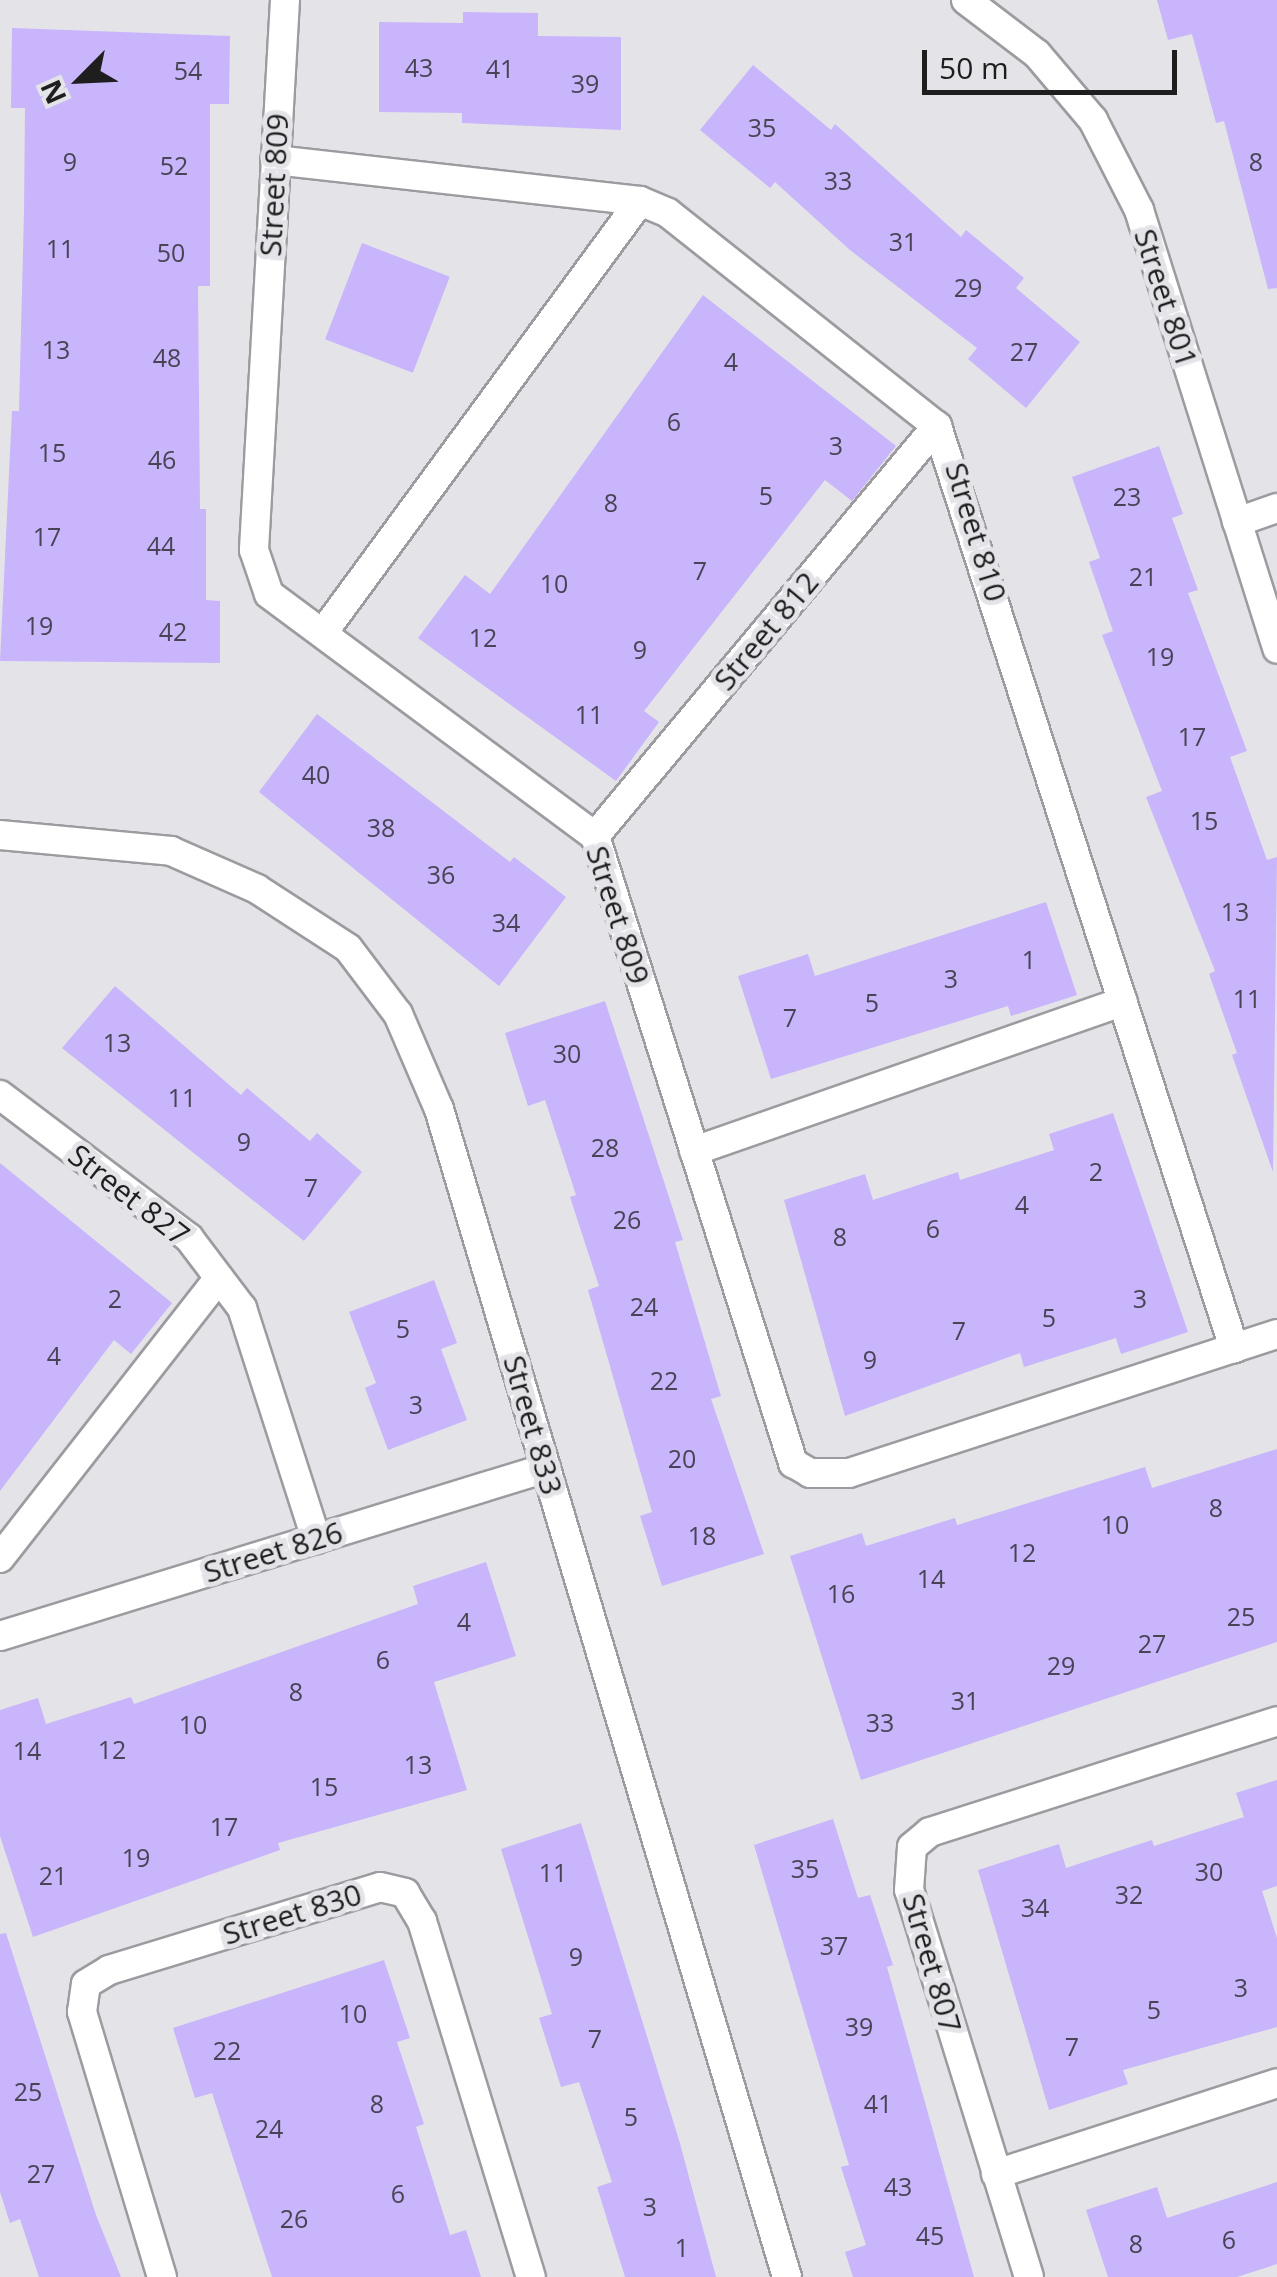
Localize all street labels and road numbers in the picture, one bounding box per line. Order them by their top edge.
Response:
street label: Street 809 [252,113,296,257]
street label: Street 801 [1127,224,1205,372]
street label: Street 810 [938,458,1014,606]
street label: Street 812 [706,565,826,697]
street label: Street 809 [579,841,657,989]
street label: Street 827 [62,1137,196,1253]
street label: Street 833 [496,1351,570,1499]
street label: Street 826 [199,1514,347,1590]
street label: Street 830 [218,1876,366,1952]
street label: Street 807 [895,1889,969,2037]

